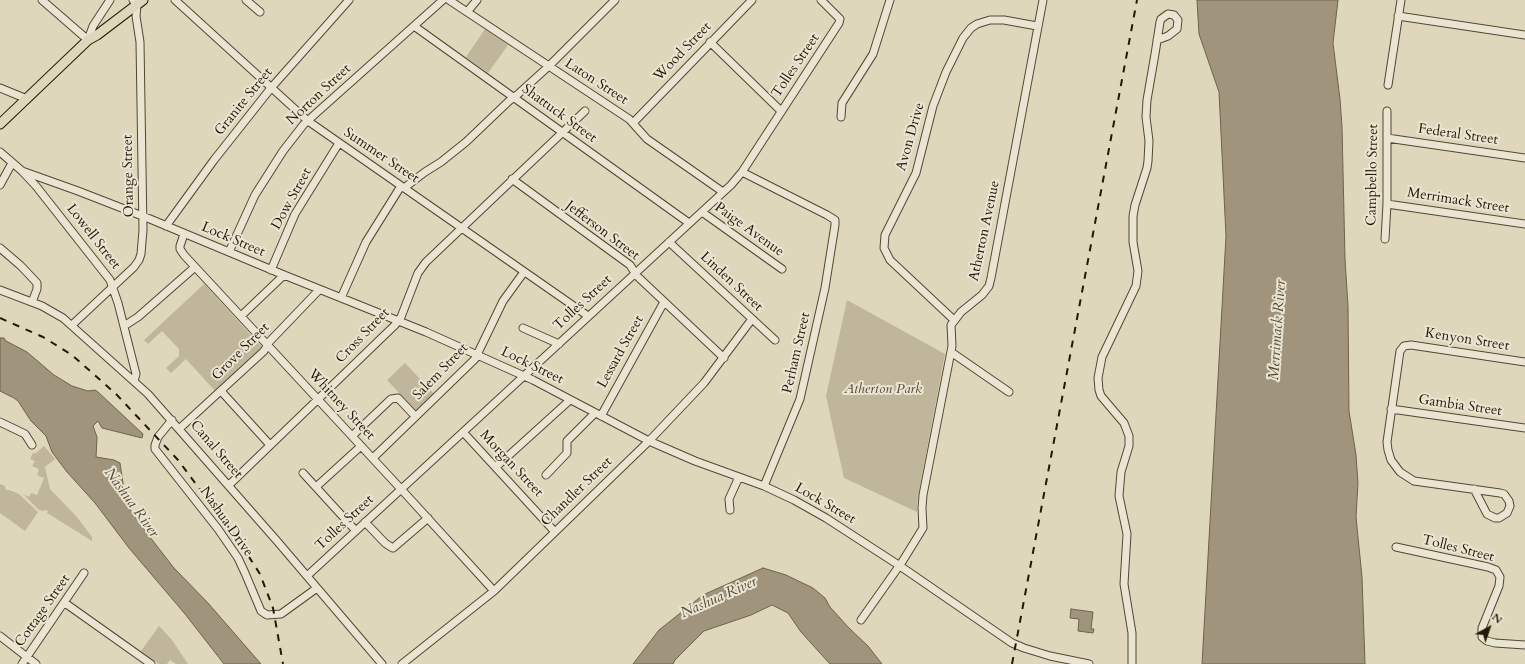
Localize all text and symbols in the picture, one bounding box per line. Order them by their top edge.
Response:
street label: Wood Street [651,19,715,85]
street label: Tolles Street [769,31,823,101]
street label: Laton Street [561,55,631,109]
street label: Norton Street [283,61,355,129]
street label: Granite Street [212,65,276,139]
street label: Shattuck Street [518,81,600,147]
street label: Avon Drive [893,101,929,173]
street label: Federal Street [1417,121,1499,149]
street label: Campbello Street [1364,124,1382,226]
street label: Summer Street [340,125,422,187]
street label: Orange Street [120,134,138,218]
street label: Dow Street [268,165,316,233]
street label: Atherton Avenue [966,179,1004,283]
street label: Merrimack Street [1406,185,1510,217]
street label: Jefferson Street [562,198,642,264]
street label: Paige Avenue [711,199,787,261]
street label: Lowell Street [62,201,124,273]
street label: Lock Street [199,219,267,261]
street label: Linden Street [696,249,766,315]
street label: Tolles Street [550,272,616,334]
water label: Merrimack River [1266,279,1290,381]
street label: Cross Street [333,305,393,367]
street label: Perham Street [780,311,814,395]
street label: Lessard Street [594,313,648,391]
street label: Grove Street [209,320,273,384]
street label: Kenyon Street [1424,325,1510,355]
street label: Salem Street [410,340,472,404]
street label: Lock Street [498,344,566,388]
street label: Whitney Street [304,366,378,444]
park label: Atherton Park [844,382,922,398]
street label: Gambia Street [1417,392,1503,420]
street label: Canal Street [186,417,246,483]
street label: Morgan Street [476,427,546,501]
street label: Chandler Street [538,454,616,530]
water label: Nashua River [100,465,162,541]
street label: Lock Street [792,480,858,528]
street label: Nashua Drive [196,484,256,560]
street label: Tolles Street [312,492,378,554]
street label: Tolles Street [1420,532,1496,566]
street label: Cottage Street [12,571,74,651]
water label: Nashua River [678,573,760,623]
north arrow [1469,608,1509,648]
text: N [1489,610,1506,627]

